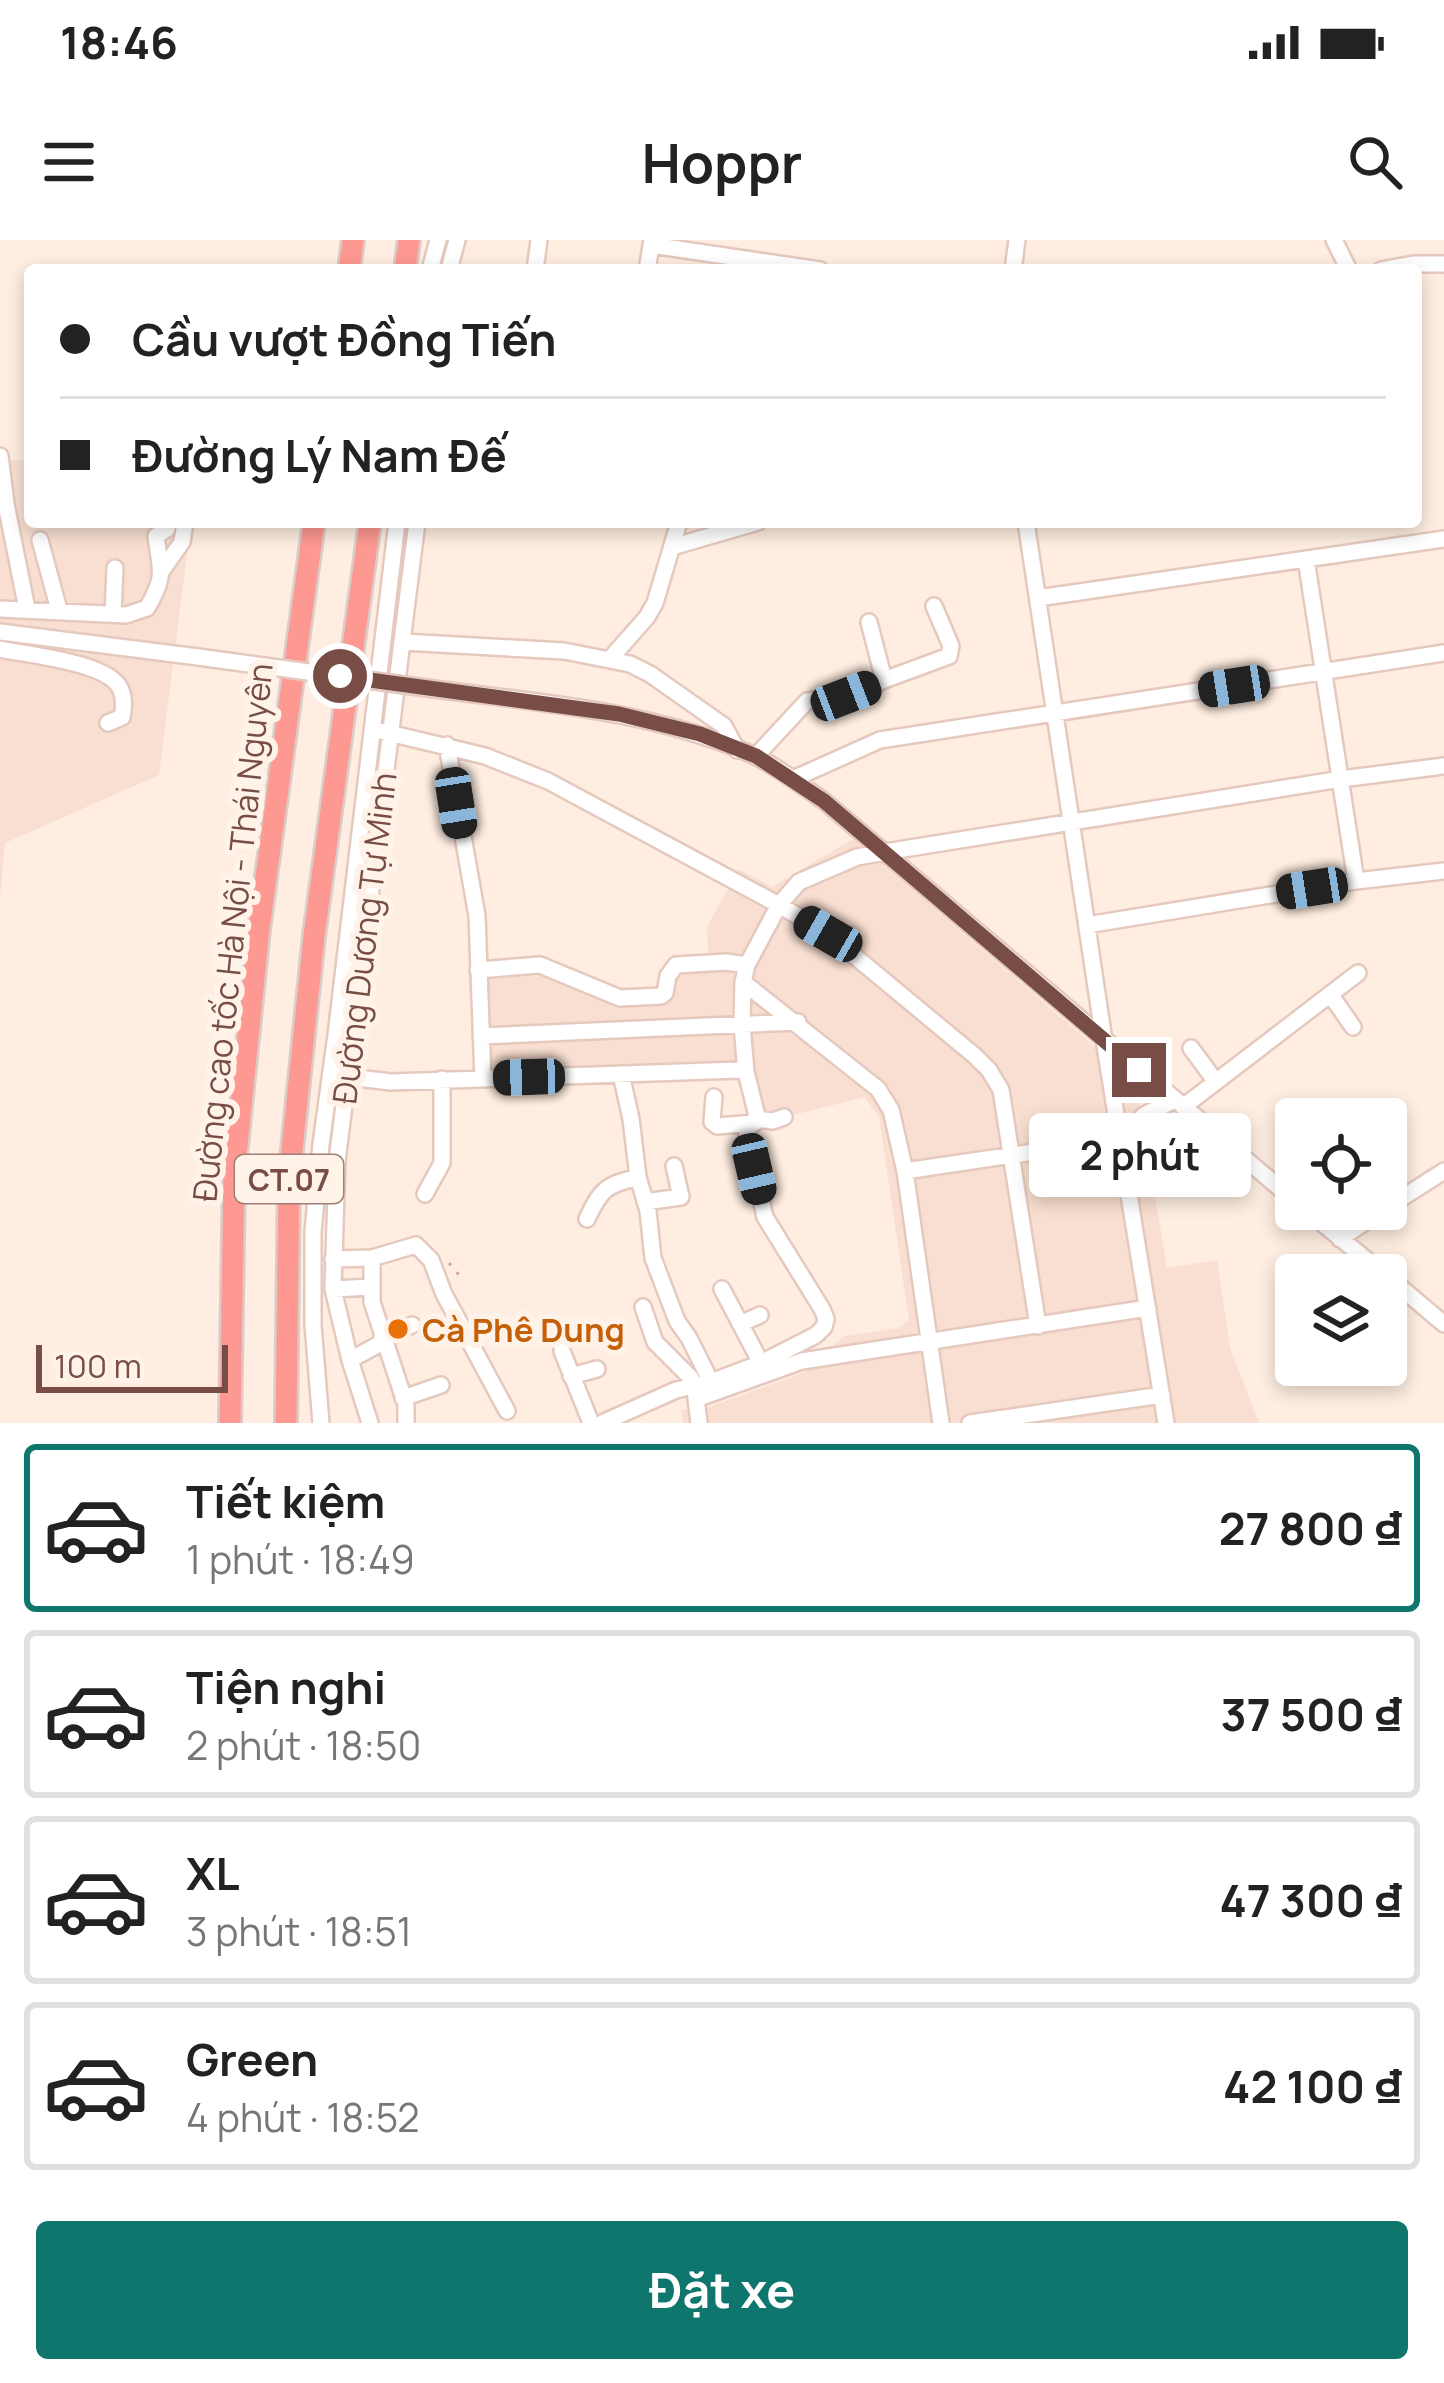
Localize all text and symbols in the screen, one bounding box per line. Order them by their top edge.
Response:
text: 18:46 [60,11,178,73]
text: Hoppr [642,125,802,199]
icon: menu [36,129,102,195]
icon: search [1342,129,1408,195]
text: Cầu vượt Đồng Tiến [132,308,556,370]
text: Đường Lý Nam Đế [132,424,507,486]
route start [313,649,367,703]
street label: Đường cao tốc Hà Nội - Thái Nguyên [181,661,283,1203]
car [1196,663,1272,709]
car [806,666,886,726]
car [433,765,479,841]
street label: Đường Dương Tự Minh [321,770,407,1106]
car [1274,865,1350,911]
car [788,900,868,968]
route end [1112,1043,1166,1097]
car [492,1058,566,1096]
map controls [1275,1098,1407,1386]
button: locate [1275,1098,1407,1230]
callout: 2 phút [1028,1112,1250,1196]
text: 2 phút [1080,1128,1200,1182]
car [728,1130,780,1208]
road number: CT.07 [235,1155,343,1203]
button: layers [1275,1254,1407,1386]
place label: Cà Phê Dung [422,1307,625,1352]
marker: Cà Phê Dung [385,1316,411,1342]
scale bar [36,1339,228,1392]
text: 100 m [54,1343,142,1388]
text: Tiết kiệm [186,1470,385,1532]
icon: car [42,1474,150,1582]
text: 27 800 ₫ [1219,1497,1402,1559]
text: 1 phút · 18:49 [186,1532,415,1586]
text: Tiện nghi [186,1656,386,1718]
icon: car [42,1660,150,1768]
text: 37 500 ₫ [1220,1683,1402,1745]
text: 2 phút · 18:50 [186,1718,421,1772]
text: XL [186,1842,240,1904]
icon: car [42,1846,150,1954]
text: 47 300 ₫ [1219,1869,1402,1931]
text: 3 phút · 18:51 [186,1904,412,1958]
text: Green [186,2028,318,2090]
icon: car [42,2032,150,2140]
text: 42 100 ₫ [1223,2055,1402,2117]
text: 4 phút · 18:52 [186,2090,419,2144]
button: Đặt xe [36,2221,1408,2359]

